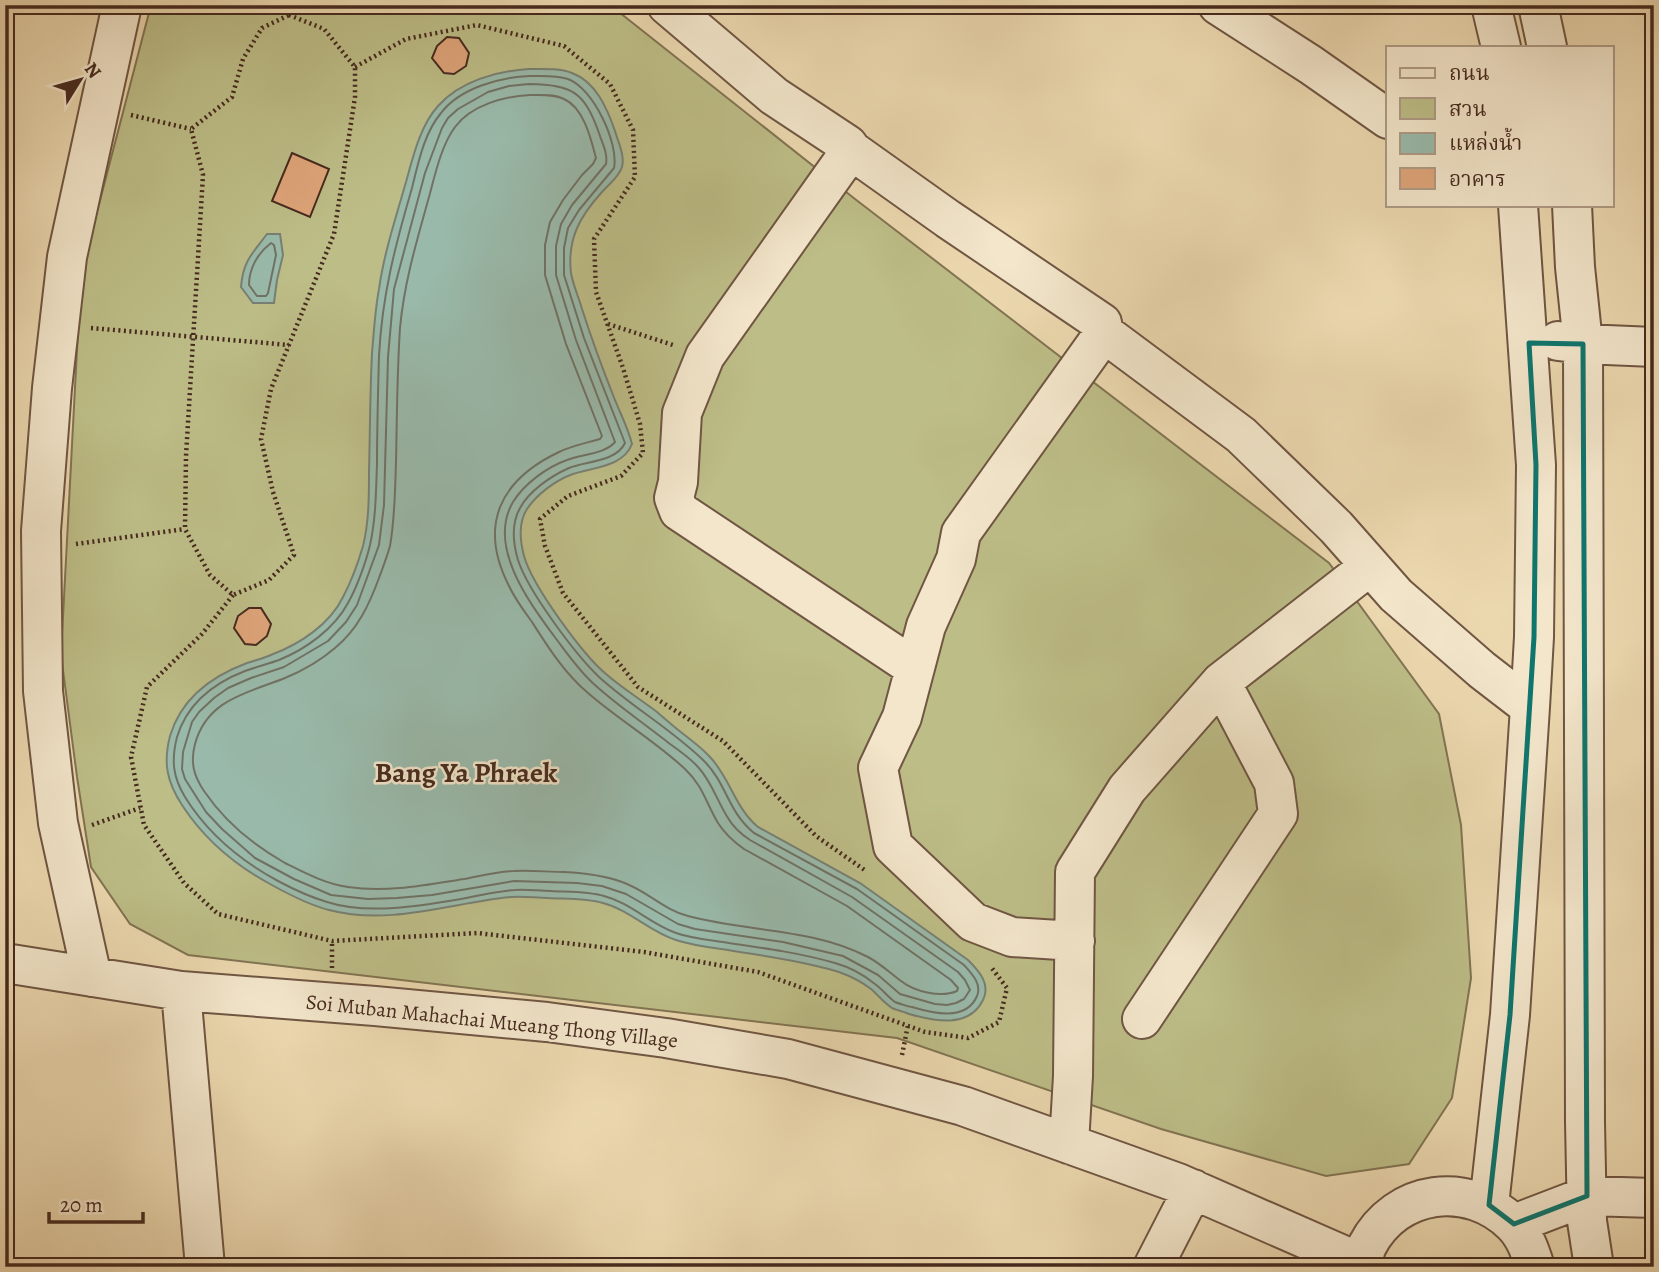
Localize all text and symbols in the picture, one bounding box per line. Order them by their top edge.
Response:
north arrow [46,46,116,116]
legend [1386,46,1614,206]
text: N [78,57,107,84]
text: ถนน [1449,59,1490,87]
text: สวน [1449,95,1487,123]
text: แหล่งน้ำ [1449,127,1522,157]
text: อาคาร [1449,165,1506,193]
district label: Bang Ya Phraek [375,754,558,792]
street label: Soi Muban Mahachai Mueang Thong Village [305,988,679,1054]
scale bar [49,1181,144,1225]
text: 20 m [60,1191,103,1219]

